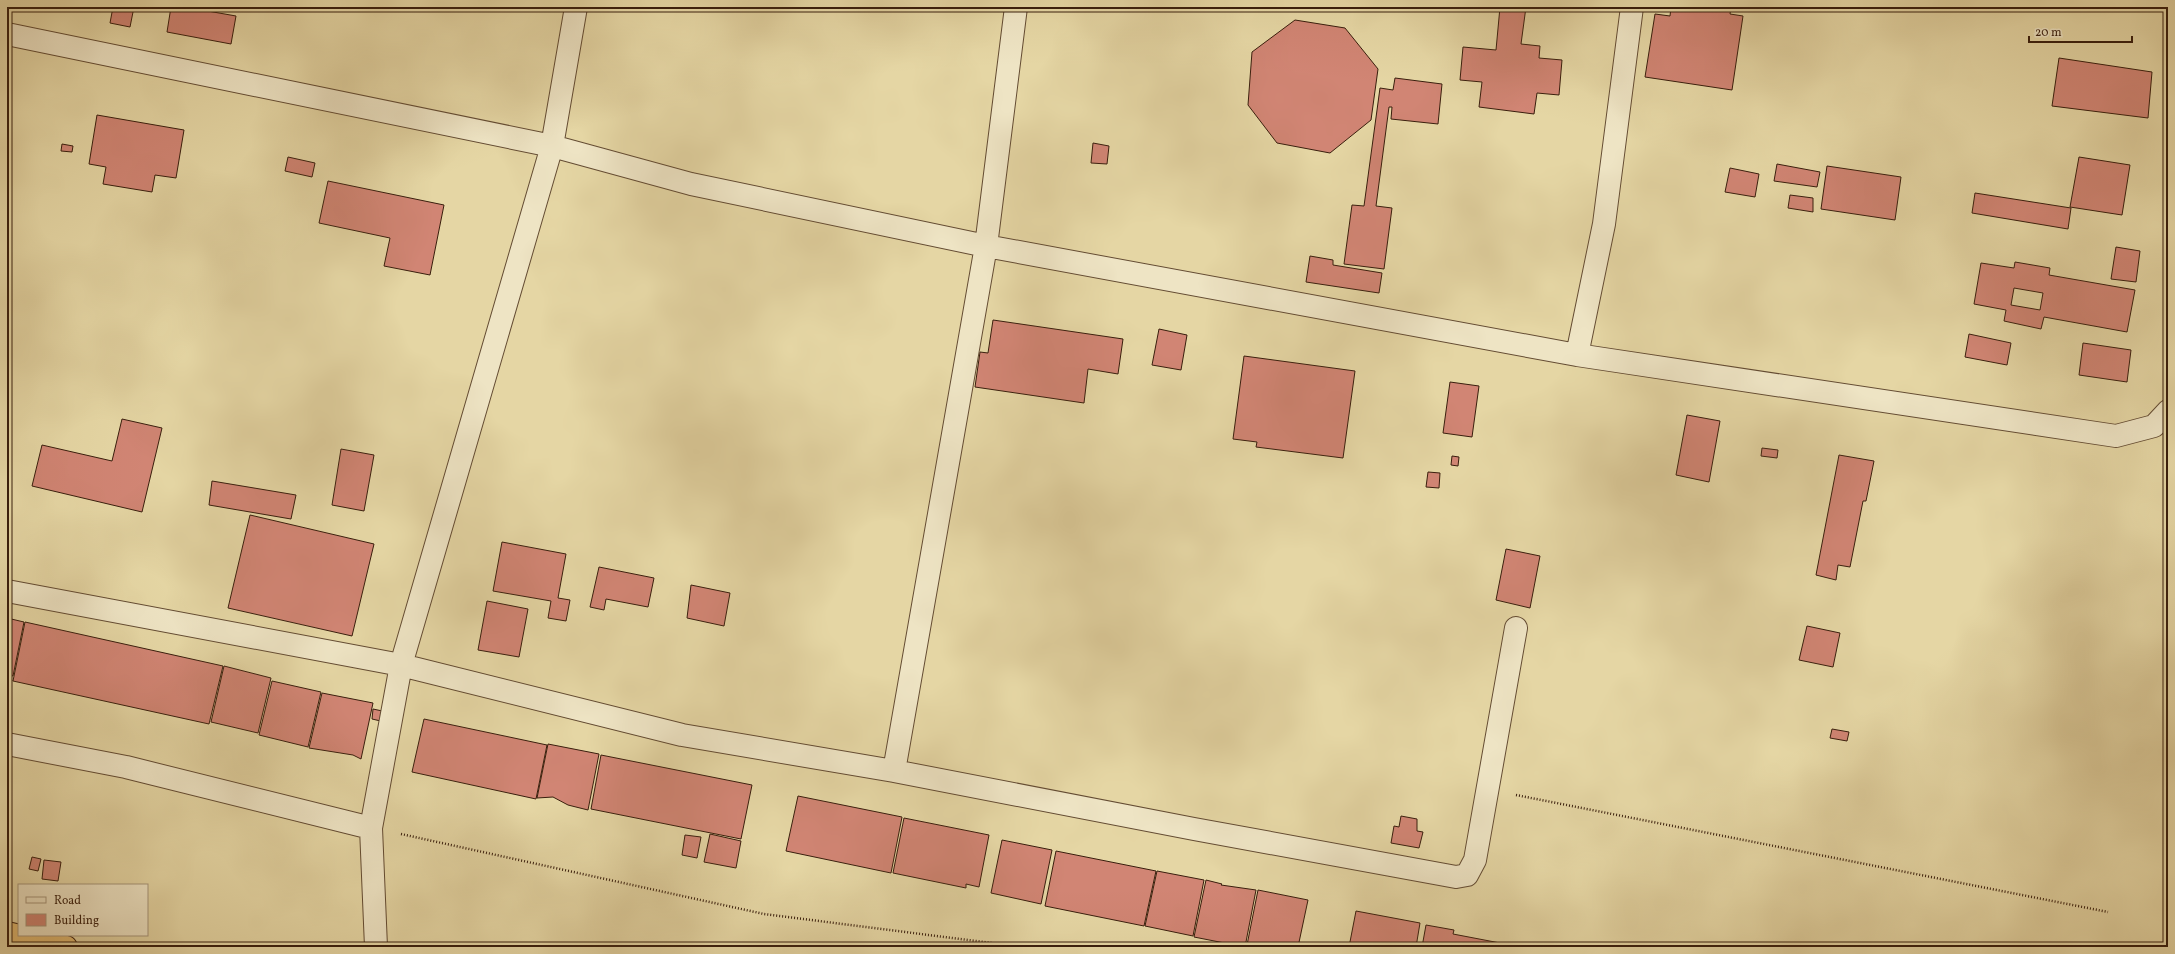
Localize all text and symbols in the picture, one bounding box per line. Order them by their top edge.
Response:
scale bar [2029,18,2132,44]
text: 20 m [2035,25,2062,41]
legend [18,884,148,936]
text: Road [54,893,81,909]
text: Building [54,913,99,929]

